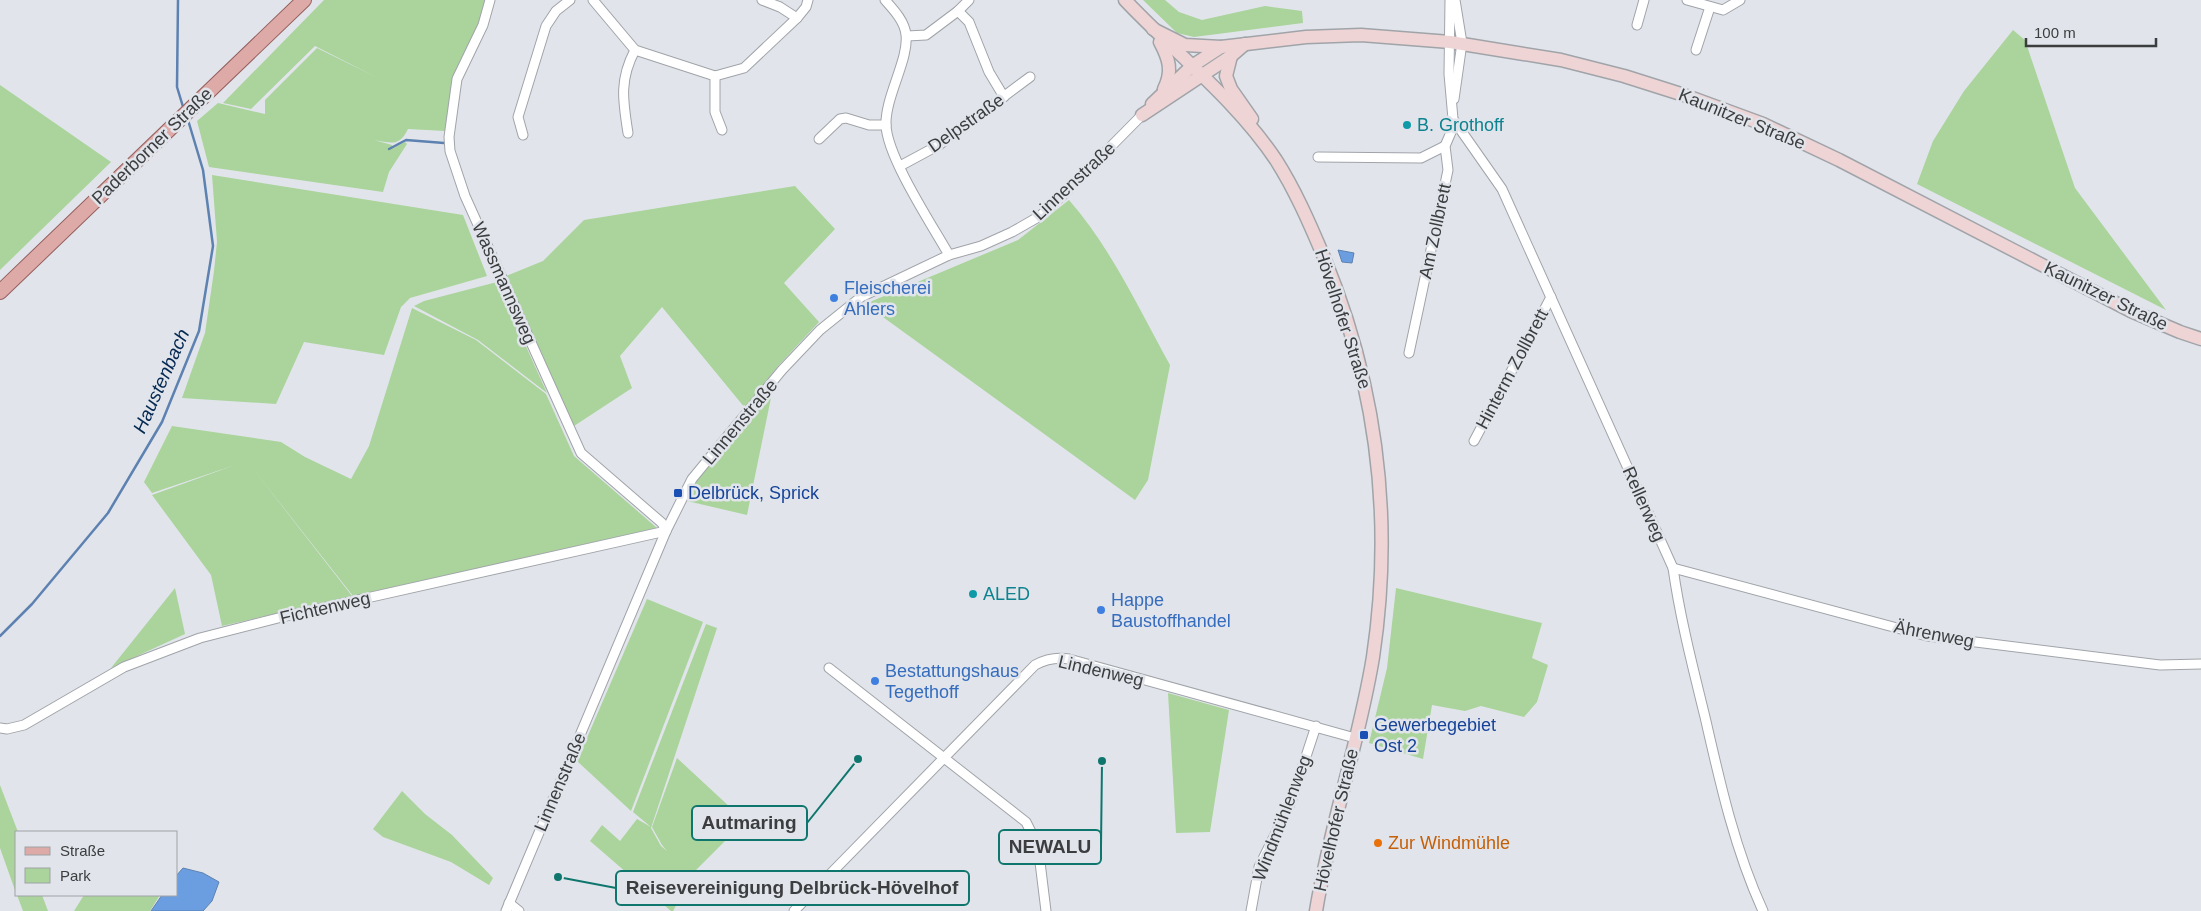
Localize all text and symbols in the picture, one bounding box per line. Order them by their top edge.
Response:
scale bar [2026,15,2156,47]
text: 100 m [2034,24,2076,41]
street label: Paderborner Straße [88,84,216,208]
street label: Kaunitzer Straße [1676,84,1808,154]
street label: Delpstraße [924,90,1008,156]
place label: B. Grothoff [1417,115,1505,135]
marker: B. Grothoff [1401,119,1413,131]
street label: Linnenstraße [1029,138,1119,224]
street label: Am Zollbrett [1415,181,1455,281]
street label: Wassmannsweg [468,219,540,347]
street label: Hövelhofer Straße [1311,246,1375,392]
street label: Kaunitzer Straße [2041,257,2171,335]
place label: Fleischerei Ahlers [844,278,931,319]
marker: Fleischerei Ahlers [828,292,840,304]
street label: Hinterm Zollbrett [1472,306,1552,432]
water label: Haustenbach [129,326,193,436]
street label: Linnenstraße [699,375,781,469]
street label: Rellerweg [1619,463,1669,545]
place label: Delbrück, Sprick [688,483,820,503]
marker: Delbrück, Sprick [672,487,684,499]
place label: ALED [983,584,1030,604]
street label: Fichtenweg [278,588,372,628]
marker: ALED [967,588,979,600]
place label: Happe Baustoffhandel [1111,590,1231,631]
marker: Happe Baustoffhandel [1095,604,1107,616]
street label: Ährenweg [1892,616,1976,652]
street label: Lindenweg [1056,651,1146,691]
place label: Bestattungshaus Tegethoff [885,661,1019,702]
marker: Bestattungshaus Tegethoff [869,675,881,687]
place label: Gewerbegebiet Ost 2 [1374,715,1496,756]
marker: Gewerbegebiet Ost 2 [1358,729,1370,741]
street label: Linnenstraße [530,730,590,834]
street label: Hövelhofer Straße [1310,747,1362,893]
street label: Windmühlenweg [1249,752,1315,884]
callout: Autmaring [692,806,807,840]
text: Autmaring [702,812,797,833]
callout: NEWALU [999,830,1101,864]
legend [15,831,178,896]
place label: Zur Windmühle [1388,833,1510,853]
text: NEWALU [1009,836,1091,857]
marker: Zur Windmühle [1372,837,1384,849]
text: Straße [60,842,105,859]
text: Park [60,867,91,884]
callout: Reisevereinigung Delbrück-Hövelhof [616,871,969,905]
text: Reisevereinigung Delbrück-Hövelhof [626,877,959,898]

